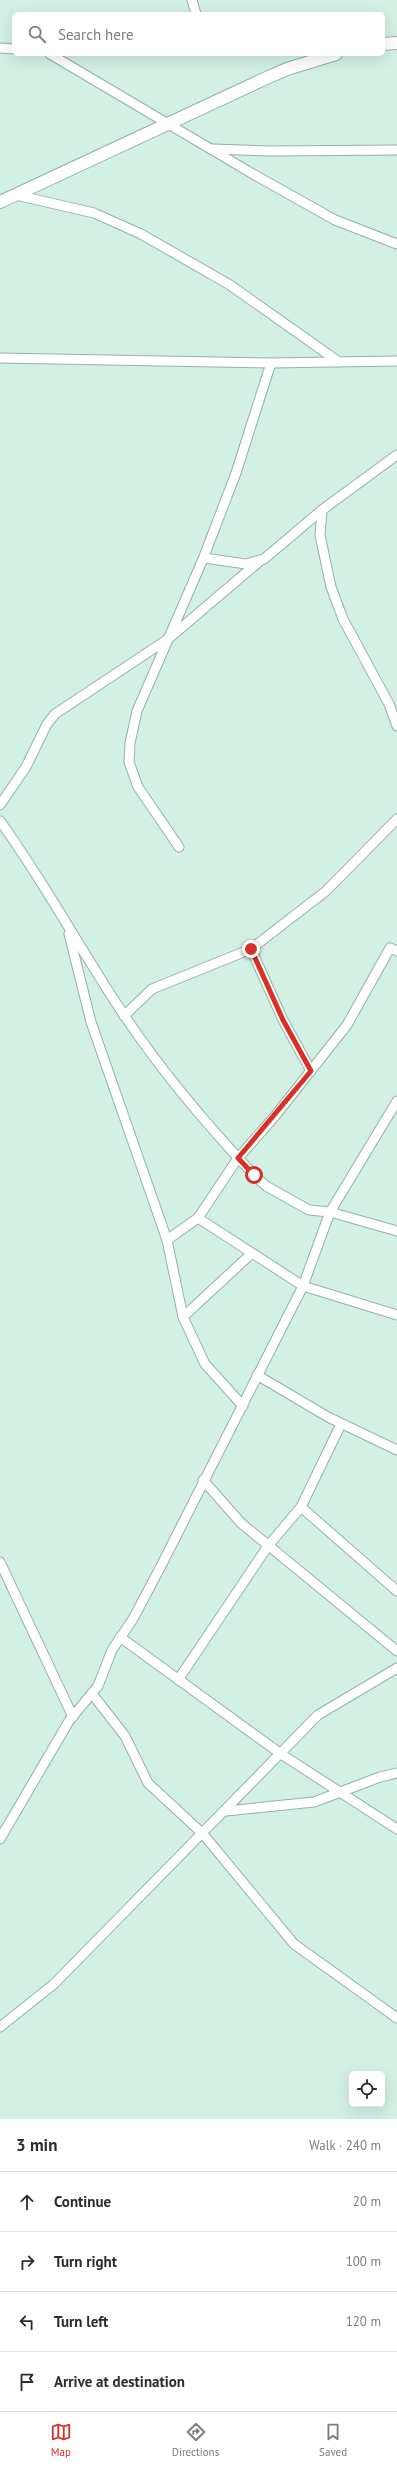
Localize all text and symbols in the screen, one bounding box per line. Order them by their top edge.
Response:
search box [12,12,385,56]
icon: search [26,23,48,45]
text: Search here [58,25,134,44]
route end [242,940,260,958]
route start [245,1166,263,1184]
map controls [349,2071,385,2107]
button: locate [349,2071,385,2107]
text: 3 min [16,2134,57,2156]
text: Walk · 240 m [309,2137,381,2154]
icon: ahead [16,2191,38,2213]
text: Continue [54,2192,111,2211]
text: 20 m [353,2193,381,2210]
icon: right [16,2251,38,2273]
text: Turn right [54,2252,117,2271]
text: 100 m [346,2253,381,2270]
icon: left [16,2311,38,2333]
text: Turn left [54,2312,108,2331]
text: 120 m [346,2313,381,2330]
icon: arrive [16,2371,38,2393]
text: Arrive at destination [54,2372,185,2391]
tab: Map [50,2421,72,2459]
tab: Directions [172,2421,219,2459]
tab: Saved [319,2421,347,2459]

